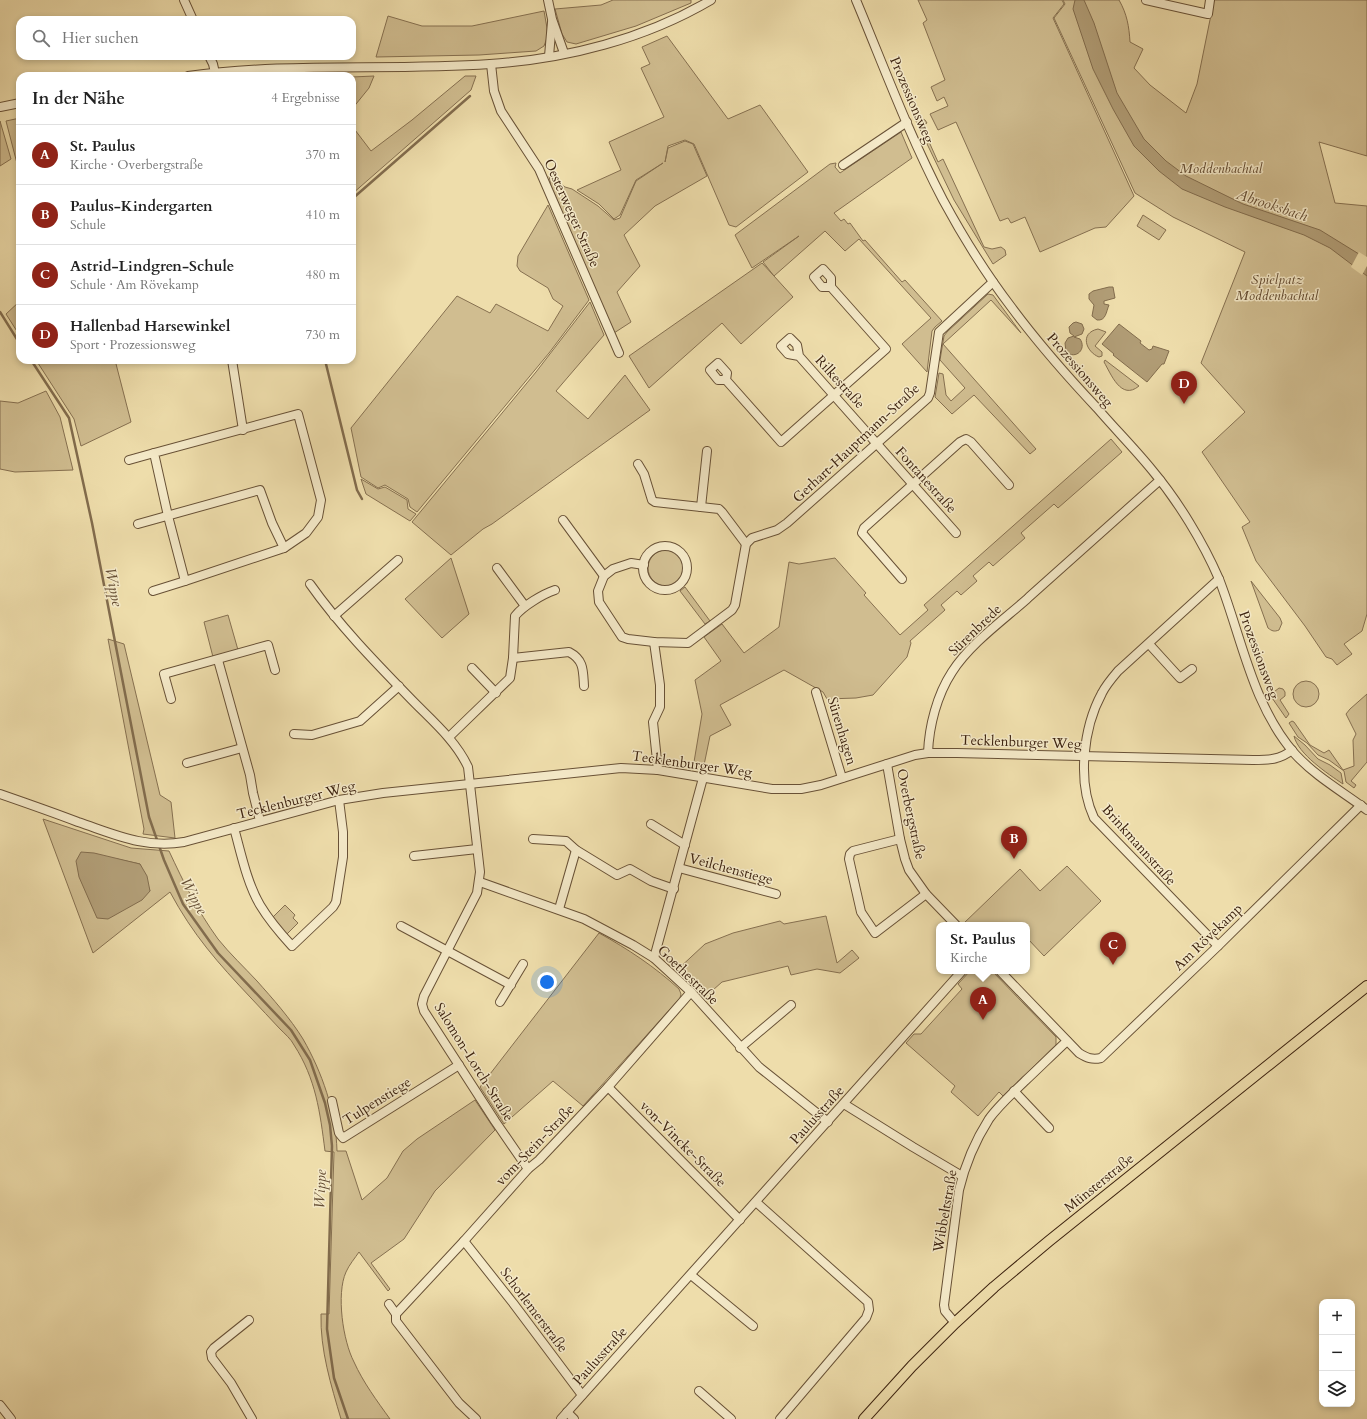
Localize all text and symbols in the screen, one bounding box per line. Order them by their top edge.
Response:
search box [16,16,356,60]
icon: search [30,27,52,49]
text: Hier suchen [62,28,139,48]
street label: Prozessionsweg [885,54,939,146]
text: In der Nähe [32,87,125,110]
text: 4 Ergebnisse [271,89,340,107]
text: St. Paulus [70,136,135,156]
text: A [40,146,50,164]
text: 370 m [306,146,340,164]
text: Kirche · Overbergstraße [70,156,203,174]
street label: Oesterweger Straße [540,156,604,270]
park label: Moddenbachtal [1180,159,1264,178]
water label: Abrooksbach [1233,184,1311,226]
text: Paulus-Kindergarten [70,196,213,216]
text: B [40,206,50,224]
text: 410 m [306,206,340,224]
text: Schule [70,216,106,234]
text: Astrid-Lindgren-Schule [70,256,234,276]
text: C [40,266,50,284]
text: 480 m [306,266,340,284]
park label: Spielpatz Moddenbachtal [1236,270,1320,305]
text: Schule · Am Rövekamp [70,276,199,294]
text: Hallenbad Harsewinkel [70,316,230,336]
text: D [39,326,51,344]
text: 730 m [306,326,340,344]
street label: Prozessionsweg [1042,329,1118,411]
text: Sport · Prozessionsweg [70,336,196,354]
street label: Rilkestraße [811,351,869,413]
pin: D [1171,371,1197,404]
street label: Gerhart-Hauptmann-Straße [789,379,923,507]
street label: Fontanestraße [891,443,961,517]
water label: Wippe [100,566,128,608]
street label: Sürenbrede [944,600,1006,660]
street label: Prozessionsweg [1234,608,1284,702]
street label: Sürenhagen [823,695,861,767]
street label: Tecklenburger Weg [960,730,1082,754]
street label: Tecklenburger Weg [631,746,754,782]
street label: Overbergstraße [892,767,930,861]
street label: Tecklenburger Weg [235,776,357,824]
street label: Brinkmannstraße [1098,800,1180,890]
pin: B [1001,826,1027,859]
street label: Veilchenstiege [687,849,775,889]
water label: Wippe [176,874,212,918]
street label: Am Rövekamp [1169,899,1247,975]
popup [936,922,1030,974]
text: St. Paulus [950,929,1016,949]
pin: C [1100,932,1126,965]
street label: Goethestraße [653,941,723,1009]
text: Kirche [950,949,987,967]
your location [537,972,557,992]
pin: A [970,987,996,1020]
street label: Salomon-Lorch-Straße [430,999,518,1125]
street label: Tulpenstiege [339,1073,415,1129]
street label: Paulusstraße [786,1082,848,1148]
street label: von-Vincke-Straße [636,1097,730,1191]
street label: vom-Stein-Straße [491,1100,579,1190]
street label: Münsterstraße [1060,1149,1138,1217]
street label: Wibbeltstraße [928,1168,962,1255]
water label: Wippe [309,1169,331,1209]
street label: Schorlemerstraße [496,1264,572,1356]
map controls [1319,1299,1355,1407]
button: + [1319,1299,1355,1335]
street label: Paulusstraße [569,1323,631,1389]
button: − [1319,1335,1355,1371]
button: layers [1319,1371,1355,1407]

